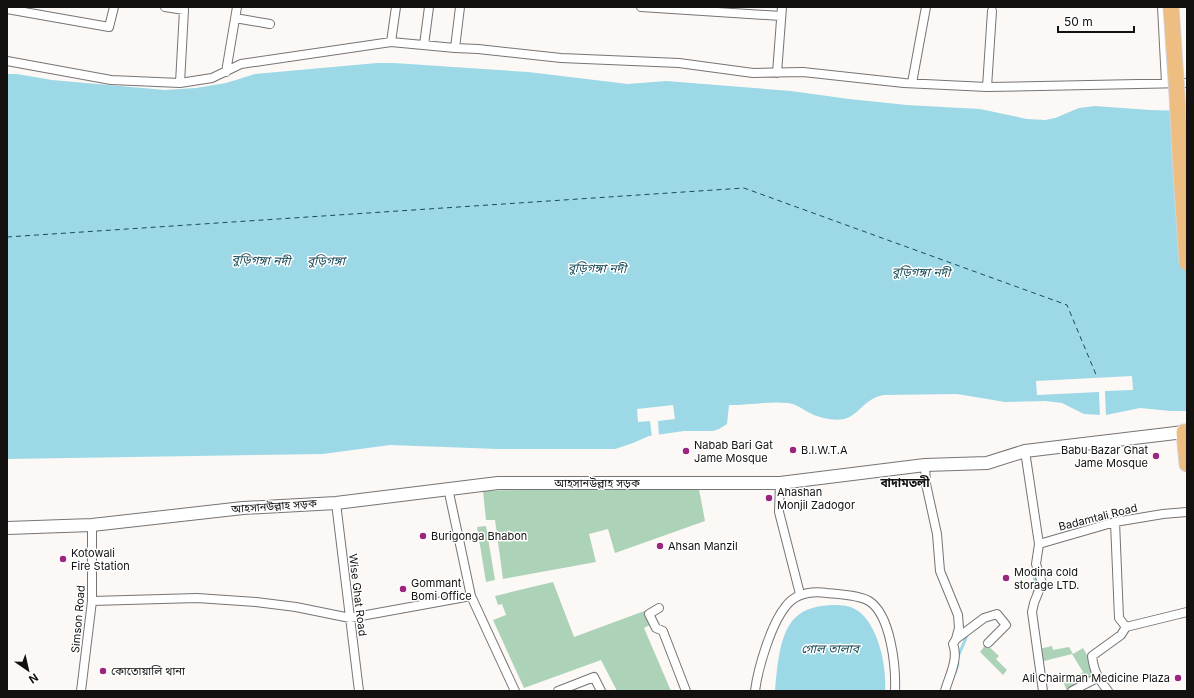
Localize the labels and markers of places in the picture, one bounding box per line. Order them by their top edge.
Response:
place label: Nabab Bari Gat Jame Mosque [694,438,773,465]
place label: B.I.W.T.A [801,443,848,457]
place label: Babu Bazar Ghat Jame Mosque [1061,443,1148,470]
marker: B.I.W.T.A [788,445,798,455]
marker: Nabab Bari Gat Jame Mosque [681,446,691,456]
marker: Babu Bazar Ghat Jame Mosque [1151,451,1161,461]
place label: Ahashan Monjil Zadogor [777,485,855,512]
marker: Ahashan Monjil Zadogor [764,493,774,503]
place label: Burigonga Bhabon [431,529,527,543]
marker: Burigonga Bhabon [418,531,428,541]
place label: Ahsan Manzil [668,539,738,553]
marker: Ahsan Manzil [655,541,665,551]
place label: Kotowali Fire Station [71,546,130,573]
marker: Kotowali Fire Station [58,554,68,564]
place label: Modina cold storage LTD. [1014,565,1079,592]
marker: Modina cold storage LTD. [1001,573,1011,583]
place label: Gommant Bomi Office [411,576,472,603]
marker: Gommant Bomi Office [398,584,408,594]
place label: কোতোয়ালি থানা [111,664,186,678]
marker: কোতোয়ালি থানা [98,666,108,676]
place label: Ali Chairman Medicine Plaza [1022,671,1170,685]
marker: Ali Chairman Medicine Plaza [1173,673,1183,683]

